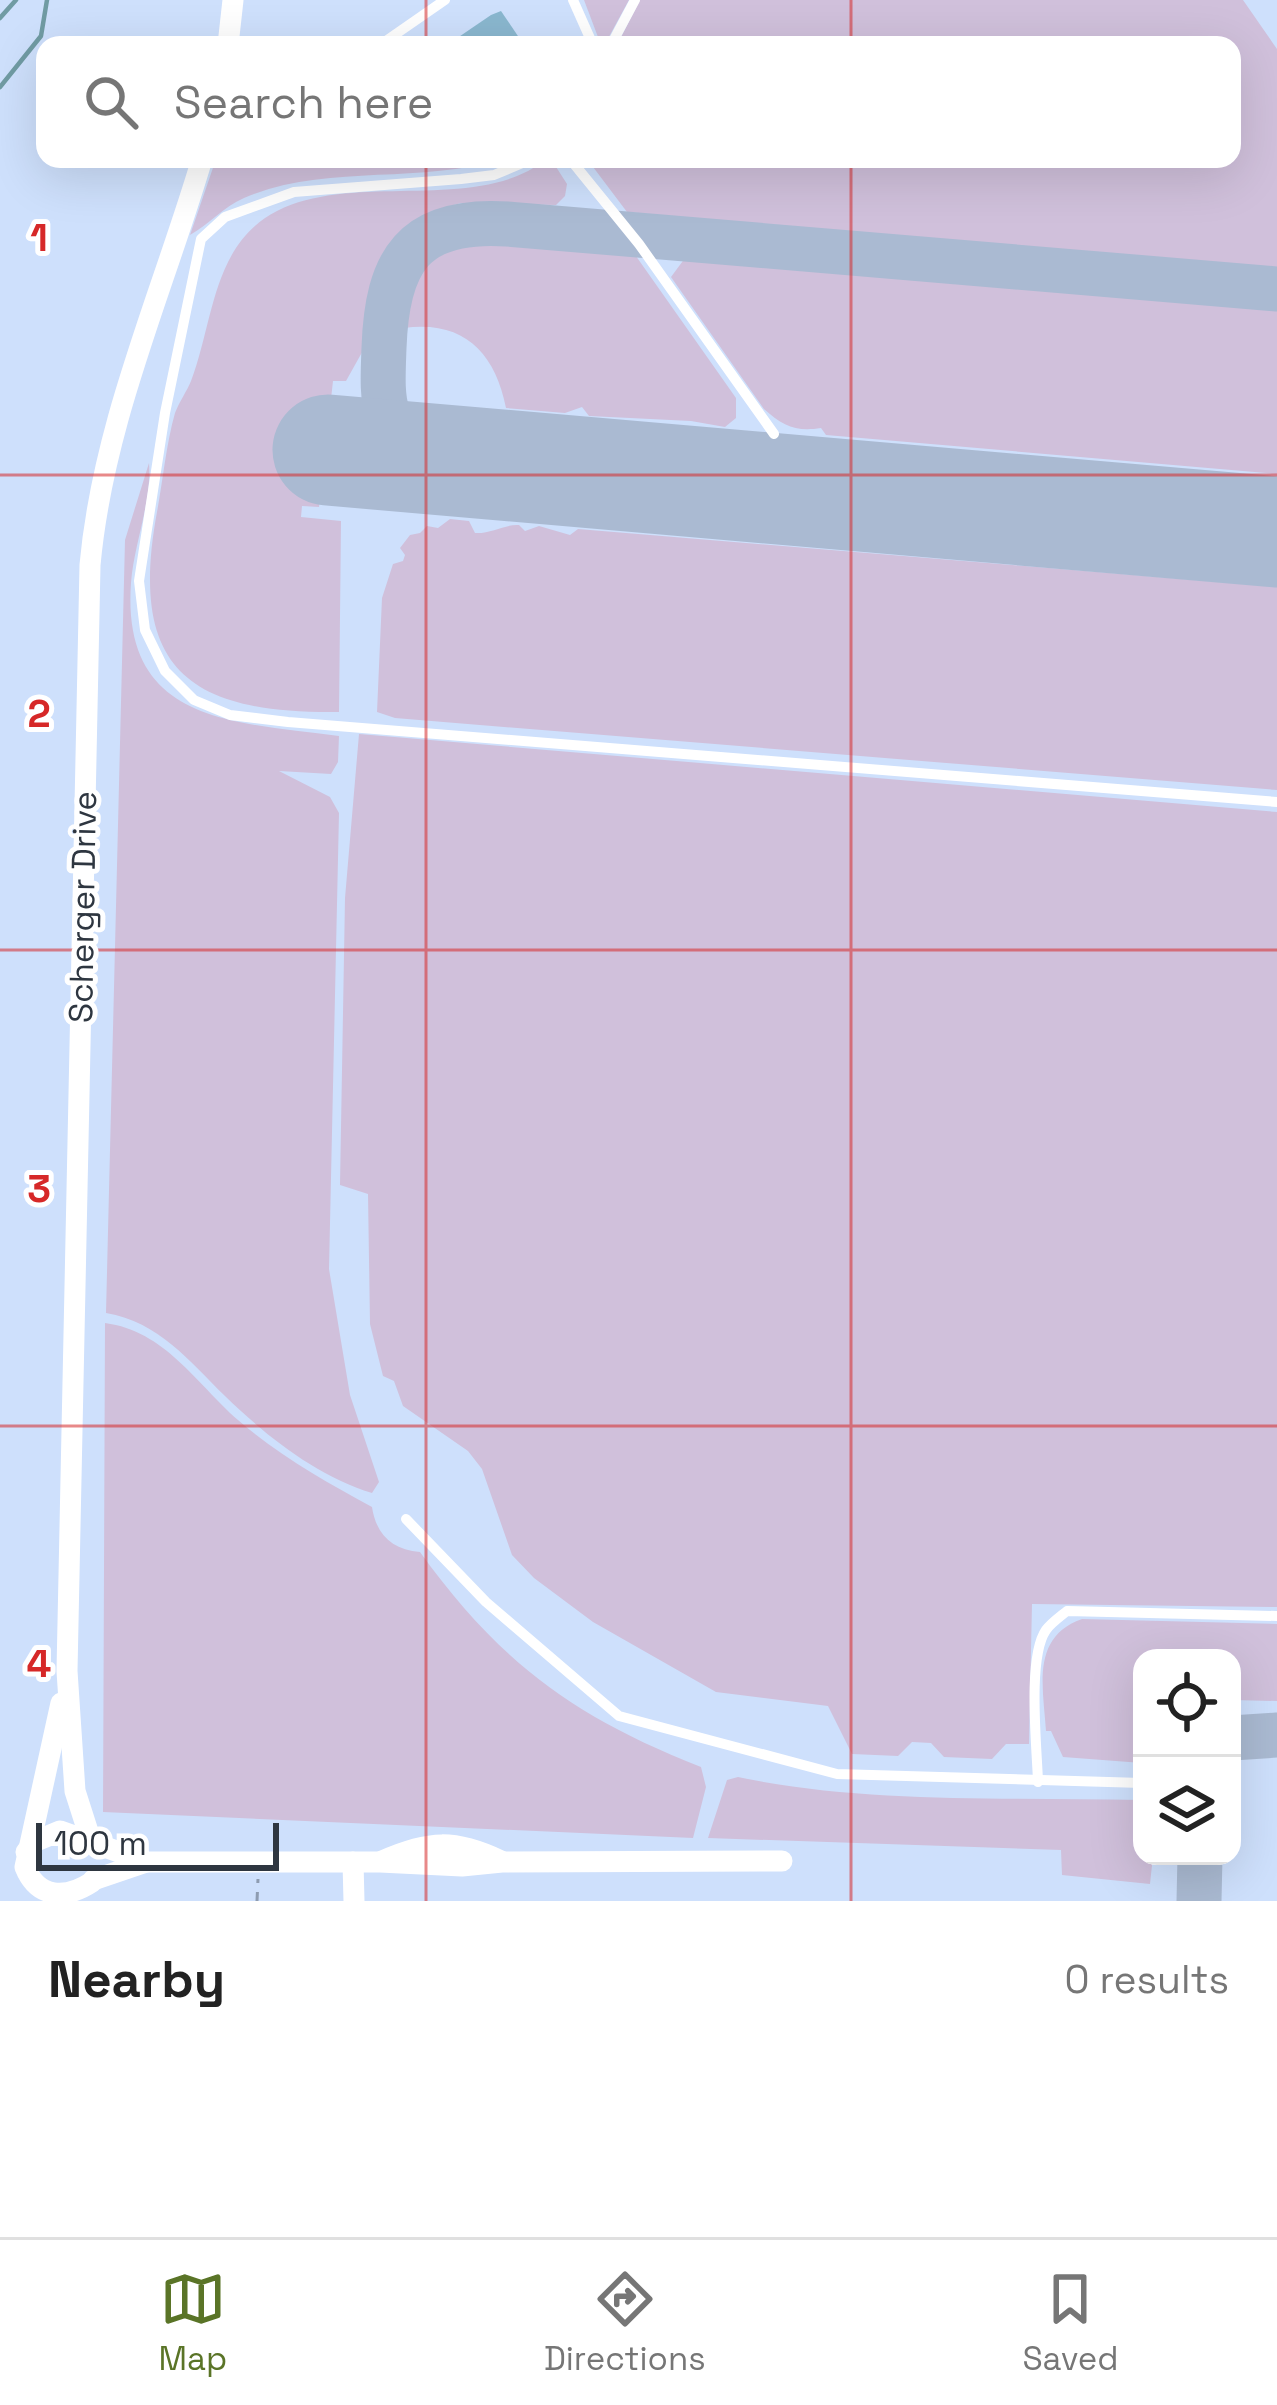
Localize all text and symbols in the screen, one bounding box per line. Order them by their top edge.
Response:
search box [36,36,1241,168]
icon: search [78,69,144,135]
text: Search here [174,74,433,131]
text: 1 [30,213,48,262]
text: 2 [27,689,51,738]
street label: Scherger Drive [60,791,106,1024]
text: 3 [27,1164,51,1213]
text: 4 [27,1639,51,1688]
map controls [1133,1649,1241,1865]
button: locate [1133,1649,1241,1757]
button: layers [1133,1757,1241,1865]
scale bar [36,1817,279,1870]
text: 100 m [54,1823,147,1865]
text: Nearby [48,1947,225,2012]
text: 0 results [1064,1955,1229,2004]
tab: Map [158,2266,227,2380]
tab: Directions [544,2266,706,2380]
tab: Saved [1022,2266,1119,2380]

